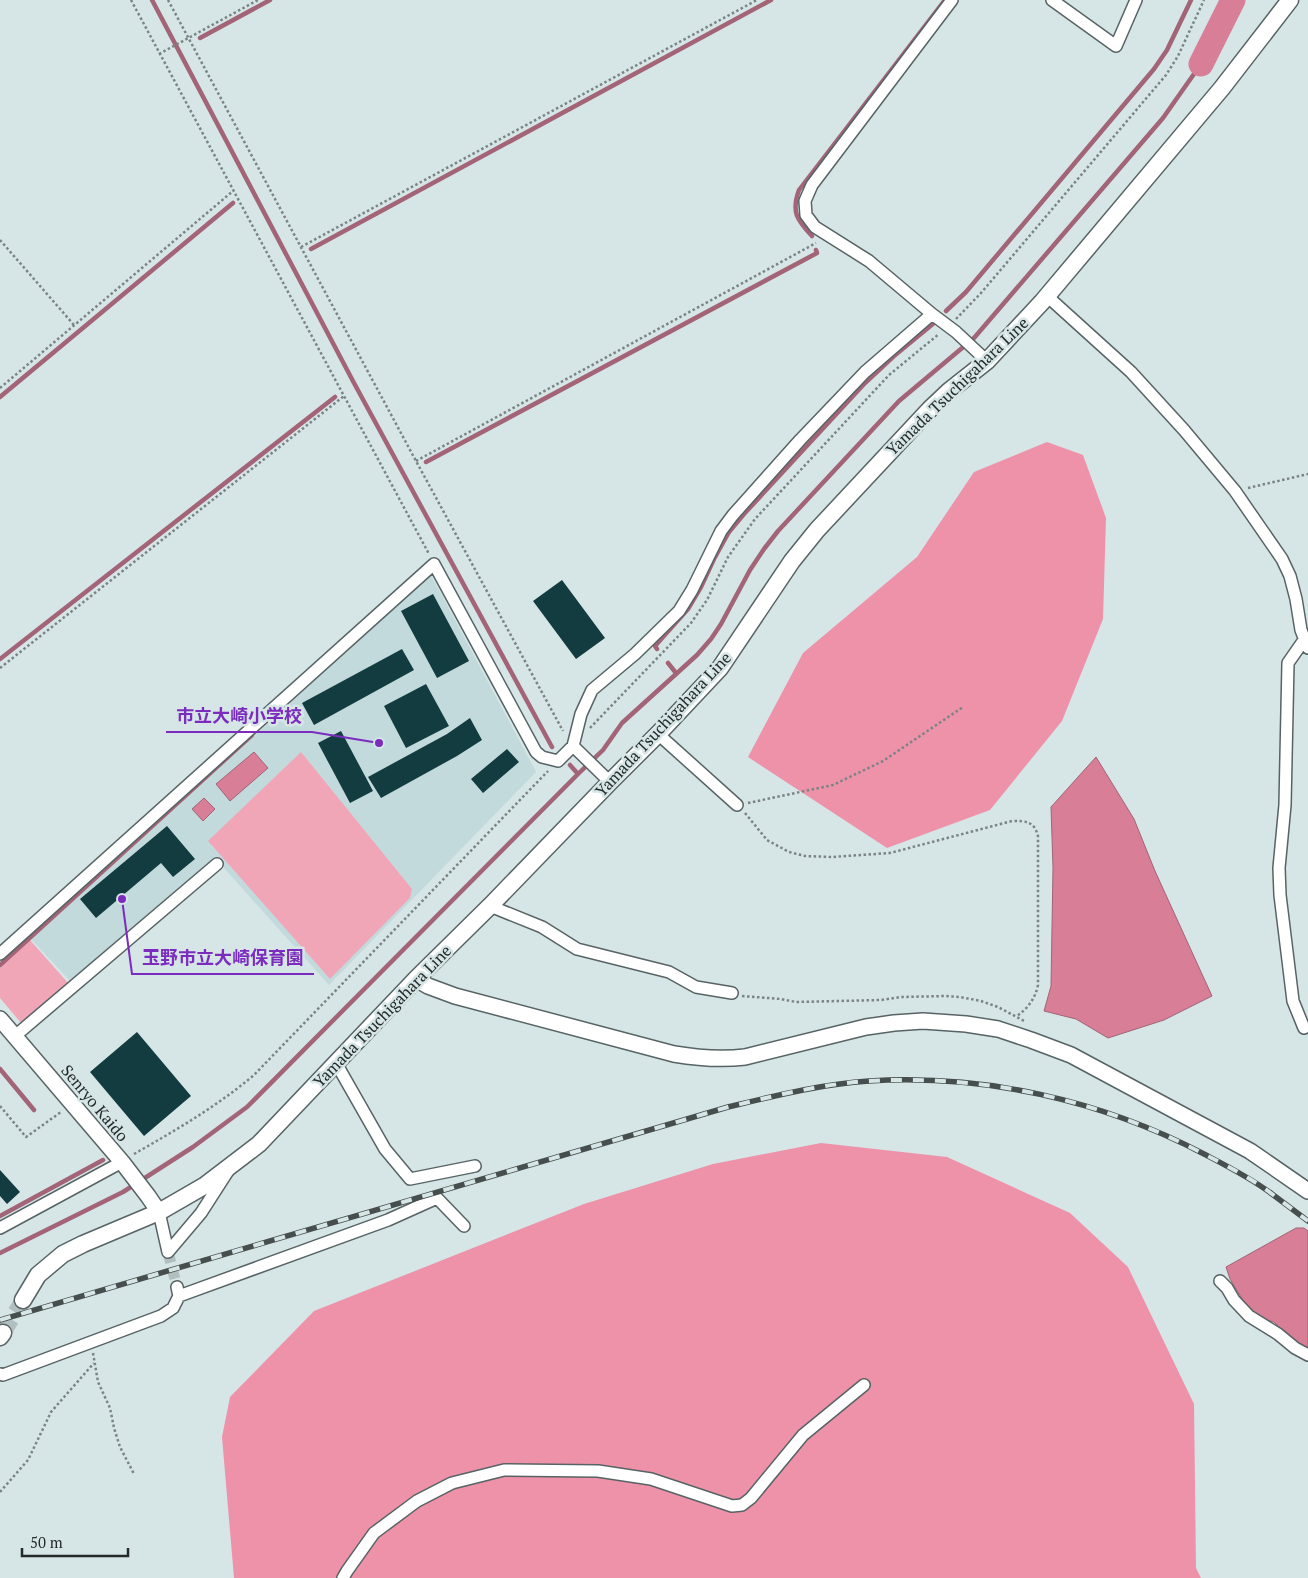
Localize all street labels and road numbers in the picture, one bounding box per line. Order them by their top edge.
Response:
street label: Yamada Tsuchigahara Line [881,312,1033,460]
street label: Yamada Tsuchigahara Line [590,647,736,801]
street label: Yamada Tsuchigahara Line [308,940,456,1092]
street label: Senryo Kaido [56,1060,134,1146]

